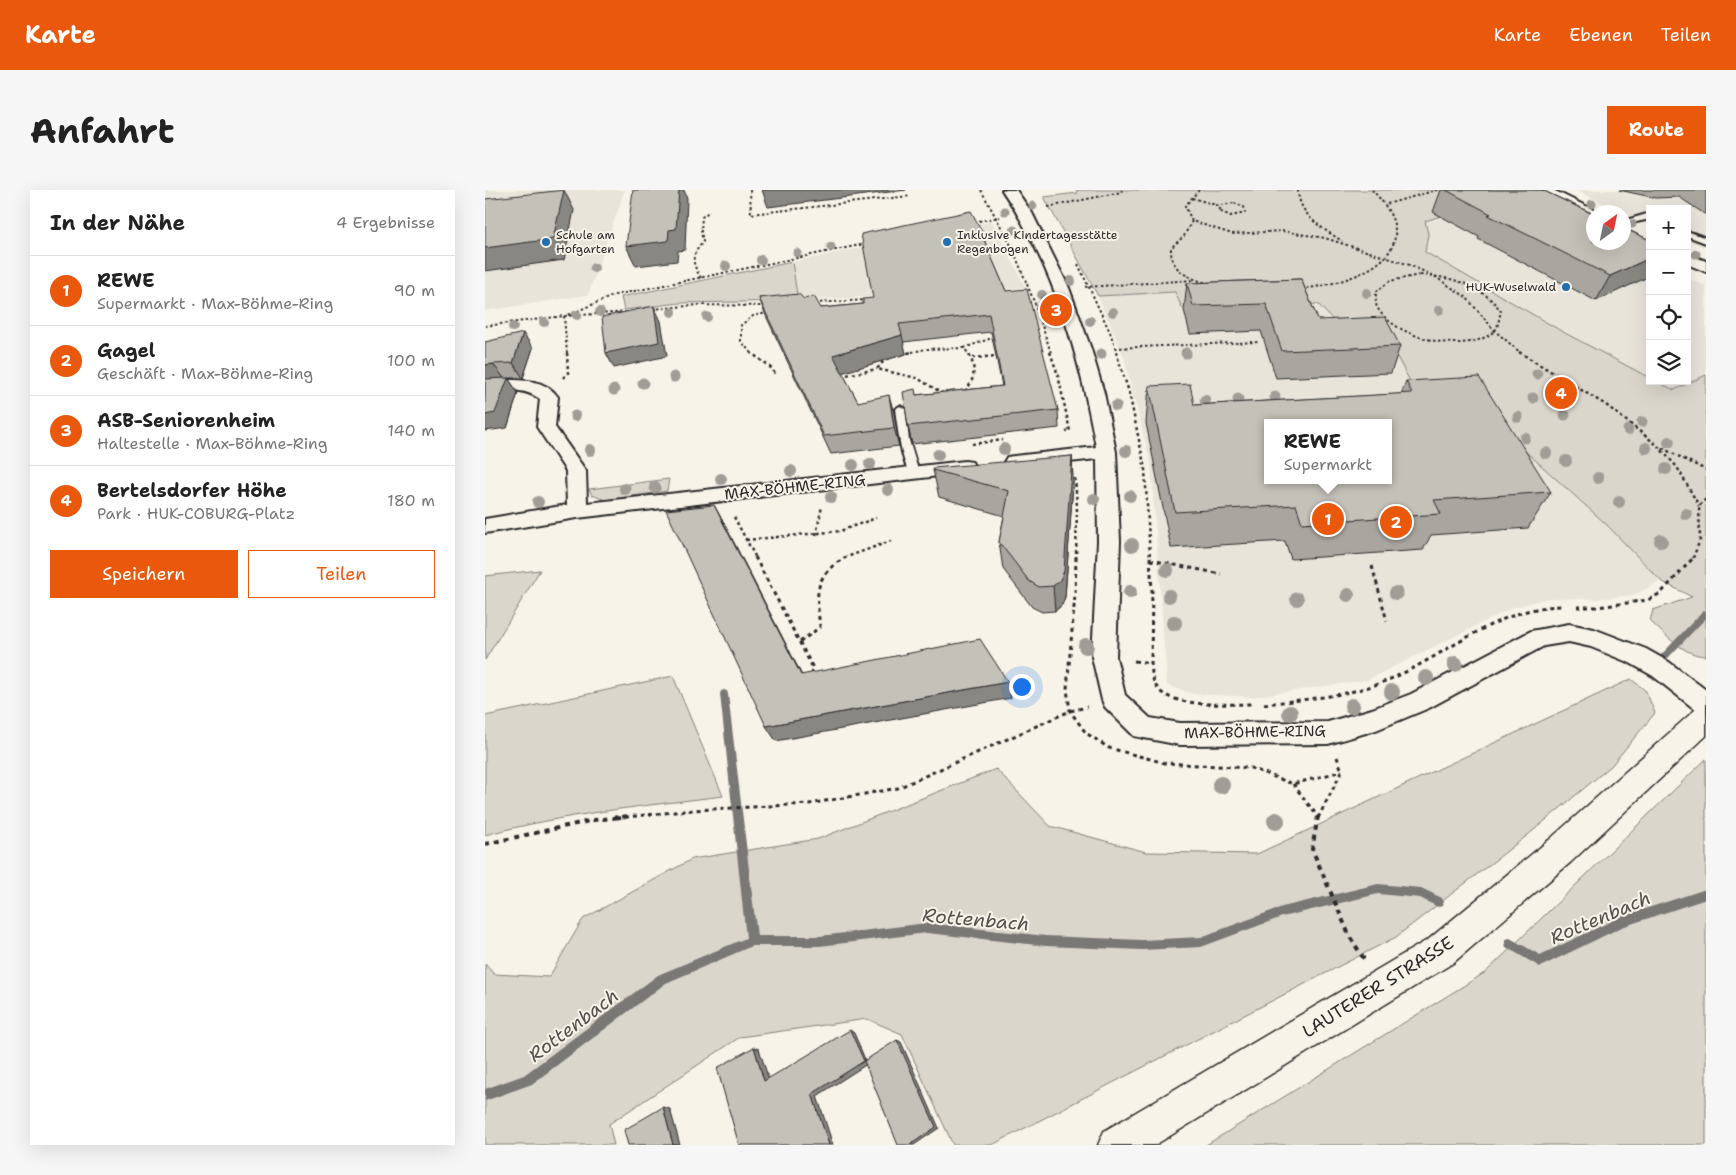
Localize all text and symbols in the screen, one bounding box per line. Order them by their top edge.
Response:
text: Karte [25,19,96,51]
text: Karte [1494,23,1541,47]
text: Ebenen [1569,23,1633,47]
text: Teilen [1661,23,1711,47]
button: Route [1607,106,1706,154]
text: Anfahrt [30,107,174,154]
north arrow [1586,205,1631,250]
map controls [1646,205,1691,385]
button: + [1646,205,1691,250]
text: In der Nähe [50,209,185,237]
text: 4 Ergebnisse [336,212,435,233]
place label: Schule am Hofgarten [556,227,615,257]
place label: Inklusive Kindertagesstätte Regenbogen [957,227,1118,257]
marker: Schule am Hofgarten [540,236,552,248]
marker: Inklusive Kindertagesstätte Regenbogen [941,236,953,248]
button: − [1646,250,1691,295]
text: REWE [97,268,155,293]
place label: HUK-Wuselwald [1466,279,1556,295]
text: 1 [62,280,70,301]
text: 90 m [394,280,435,301]
marker: HUK-Wuselwald [1560,281,1572,293]
pin: 3 [1040,291,1072,329]
text: Supermarkt · Max-Böhme-Ring [97,293,333,314]
button: locate [1646,295,1691,340]
text: Gagel [97,338,155,363]
button: layers [1646,340,1691,385]
text: 2 [60,350,72,371]
text: 100 m [387,350,435,371]
text: Geschäft · Max-Böhme-Ring [97,363,313,384]
pin: 4 [1545,374,1577,412]
text: ASB-Seniorenheim [97,408,275,433]
popup [1264,419,1392,484]
text: 3 [60,420,72,441]
text: 140 m [388,420,435,441]
text: REWE [1284,429,1341,454]
text: Haltestelle · Max-Böhme-Ring [97,433,327,454]
text: Supermarkt [1284,454,1372,475]
street label: MAX-BÖHME-RING [723,470,867,504]
text: Bertelsdorfer Höhe [97,478,287,503]
text: 4 [60,490,72,511]
text: 180 m [387,490,435,511]
pin: 1 [1312,500,1344,538]
text: Park · HUK-COBURG-Platz [97,503,295,524]
pin: 2 [1380,503,1412,541]
button: Speichern [50,550,238,598]
button: Teilen [248,550,435,598]
your location [1009,674,1035,700]
street label: MAX-BÖHME-RING [1184,721,1326,743]
water label: Rottenbach [1546,885,1654,950]
water label: Rottenbach [921,902,1030,937]
street label: LAUTERER STRASSE [1298,931,1458,1043]
water label: Rottenbach [523,983,624,1068]

